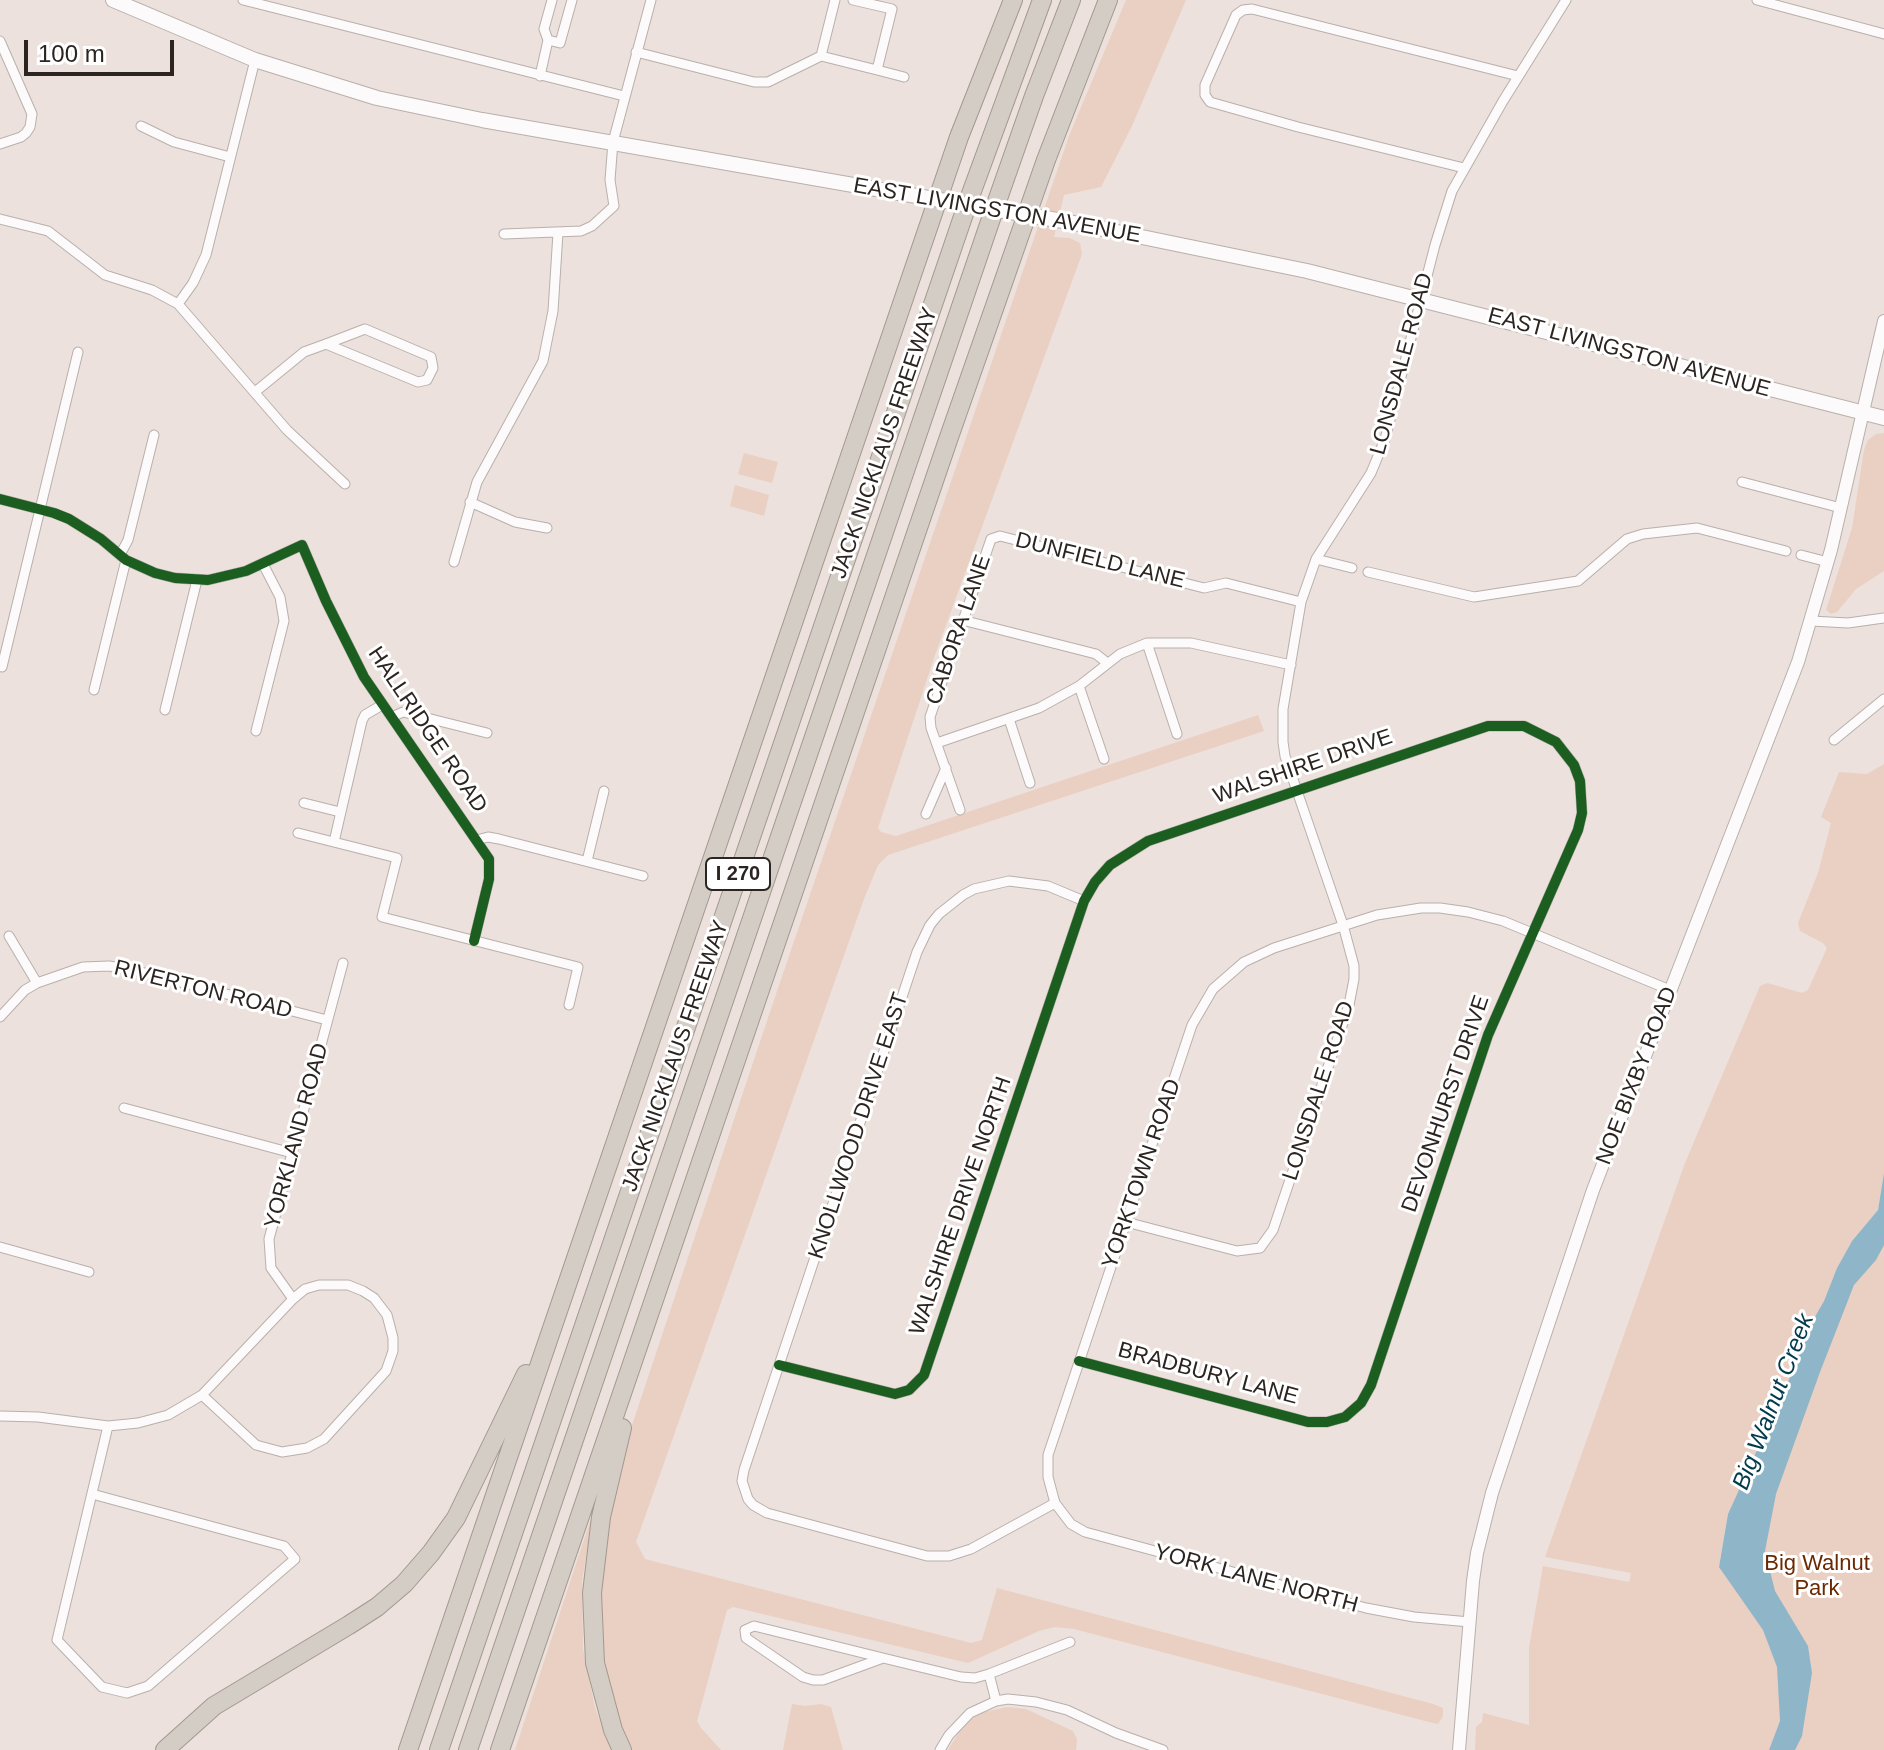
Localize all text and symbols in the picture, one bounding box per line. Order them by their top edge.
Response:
scale bar [28,24,178,74]
text: 100 m [38,40,105,67]
street label: EAST LIVINGSTON AVENUE [851,173,1143,249]
street label: LONSDALE ROAD [1365,270,1439,458]
street label: EAST LIVINGSTON AVENUE [1485,303,1773,403]
street label: JACK NICKLAUS FREEWAY [826,304,944,582]
street label: DUNFIELD LANE [1013,527,1187,595]
street label: CABORA LANE [921,552,997,708]
street label: HALLRIDGE ROAD [362,642,492,818]
street label: WALSHIRE DRIVE [1210,724,1396,810]
road number: I 270 [706,858,770,890]
street label: JACK NICKLAUS FREEWAY [617,917,735,1195]
street label: RIVERTON ROAD [111,955,295,1025]
street label: NOE BIXBY ROAD [1591,983,1683,1169]
street label: KNOLLWOOD DRIVE EAST [803,990,915,1262]
street label: DEVONHURST DRIVE [1397,992,1495,1216]
street label: LONSDALE ROAD [1278,998,1360,1184]
street label: YORKLAND ROAD [260,1040,334,1232]
street label: WALSHIRE DRIVE NORTH [904,1073,1018,1339]
street label: YORKTOWN ROAD [1097,1076,1187,1272]
water label: Big Walnut Creek [1727,1310,1821,1494]
street label: BRADBURY LANE [1115,1337,1301,1411]
street label: YORK LANE NORTH [1151,1539,1361,1619]
park label: Big Walnut Park [1764,1551,1870,1602]

